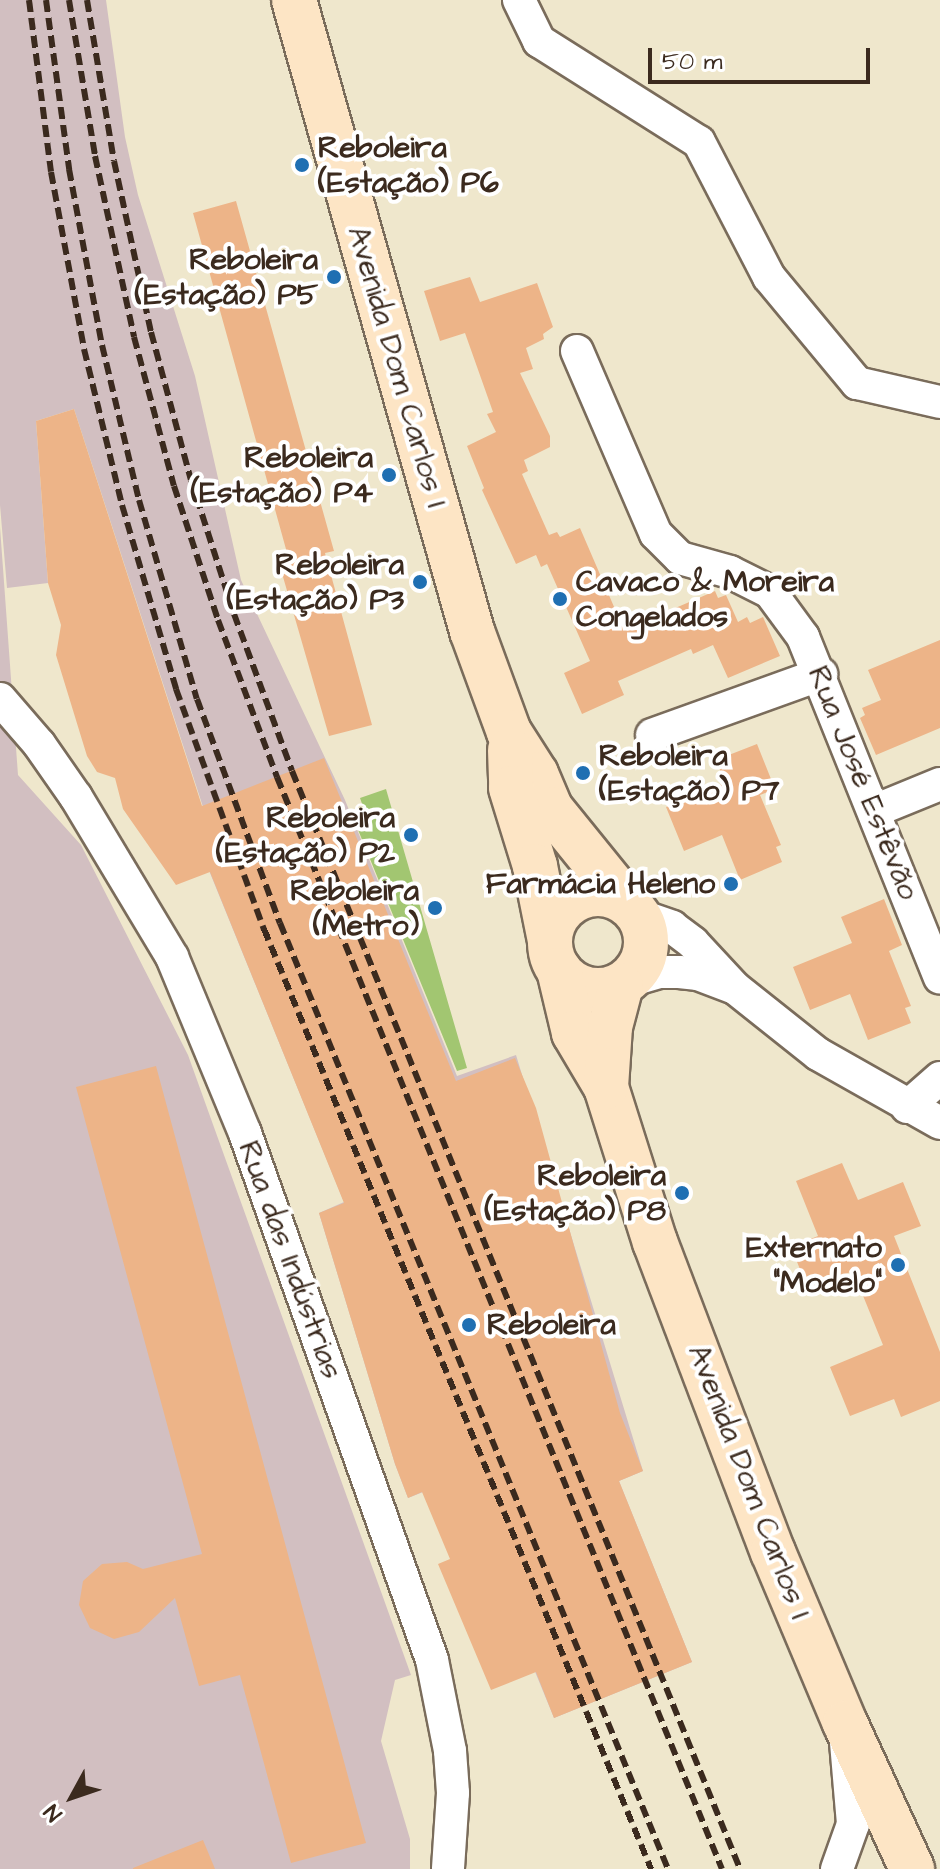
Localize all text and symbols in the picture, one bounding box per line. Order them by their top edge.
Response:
scale bar [652,32,874,82]
text: 50 m [662,45,722,79]
place label: Reboleira (Estação) P6 [318,130,499,200]
marker: Reboleira (Estação) P6 [293,156,311,174]
street label: Avenida Dom Carlos I [340,222,454,512]
place label: Reboleira (Estação) P5 [135,242,318,312]
marker: Reboleira (Estação) P5 [325,268,343,286]
place label: Reboleira (Estação) P4 [191,440,373,510]
marker: Reboleira (Estação) P4 [380,466,398,484]
place label: Reboleira (Estação) P3 [227,547,404,618]
place label: Cavaco & Moreira Congelados [576,564,834,634]
marker: Reboleira (Estação) P3 [411,573,429,591]
marker: Cavaco & Moreira Congelados [551,590,569,608]
street label: Rua José Estêvão [800,661,926,905]
place label: Reboleira (Estação) P7 [599,738,779,808]
marker: Reboleira (Estação) P7 [574,764,592,782]
place label: Reboleira (Estação) P2 [216,800,395,870]
marker: Reboleira (Estação) P2 [402,826,420,844]
place label: Farmácia Heleno [486,866,715,902]
place label: Reboleira (Metro) [290,873,419,944]
marker: Farmácia Heleno [722,875,740,893]
marker: Reboleira (Metro) [426,899,444,917]
street label: Rua das Indústrias [230,1136,350,1384]
place label: Reboleira (Estação) P8 [485,1158,666,1228]
marker: Reboleira (Estação) P8 [673,1184,691,1202]
place label: Externato "Modelo" [746,1230,882,1300]
marker: Externato "Modelo" [889,1256,907,1274]
place label: Reboleira [487,1307,616,1343]
marker: Reboleira [458,1314,480,1336]
street label: Avenida Dom Carlos I [680,1340,818,1624]
north arrow [32,1757,112,1837]
text: N [37,1798,70,1828]

